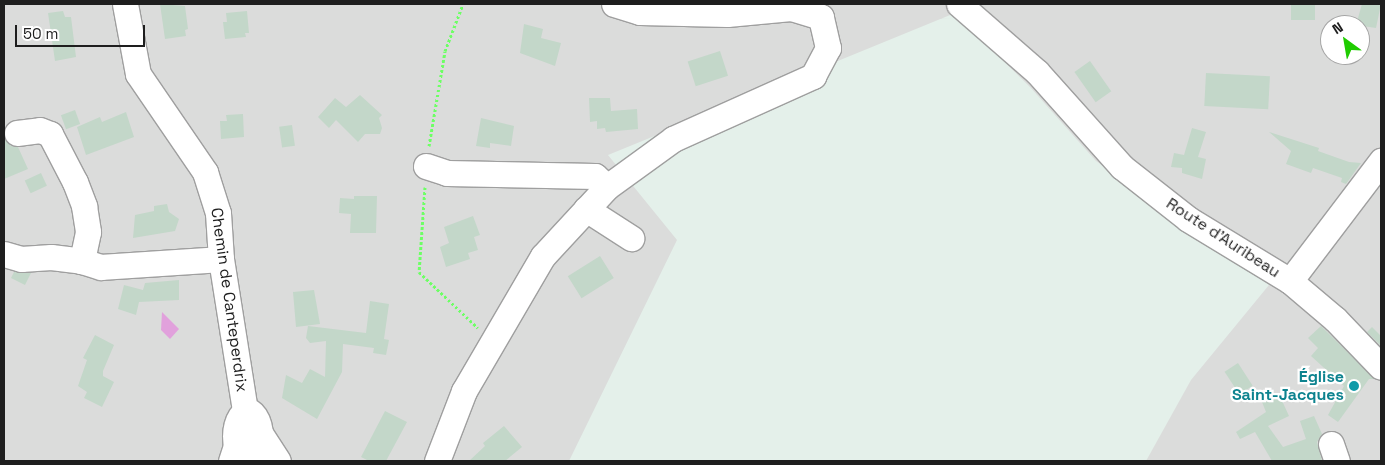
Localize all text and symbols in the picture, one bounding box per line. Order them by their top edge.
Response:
scale bar [18,15,148,47]
north arrow [1320,15,1370,65]
text: N [1329,18,1346,38]
text: 50 m [23,24,58,43]
street label: Route d'Auribeau [1163,194,1283,282]
street label: Chemin de Canteperdrix [207,207,251,393]
place label: Église Saint-Jacques [1232,367,1344,405]
marker: Église Saint-Jacques [1348,380,1360,392]

